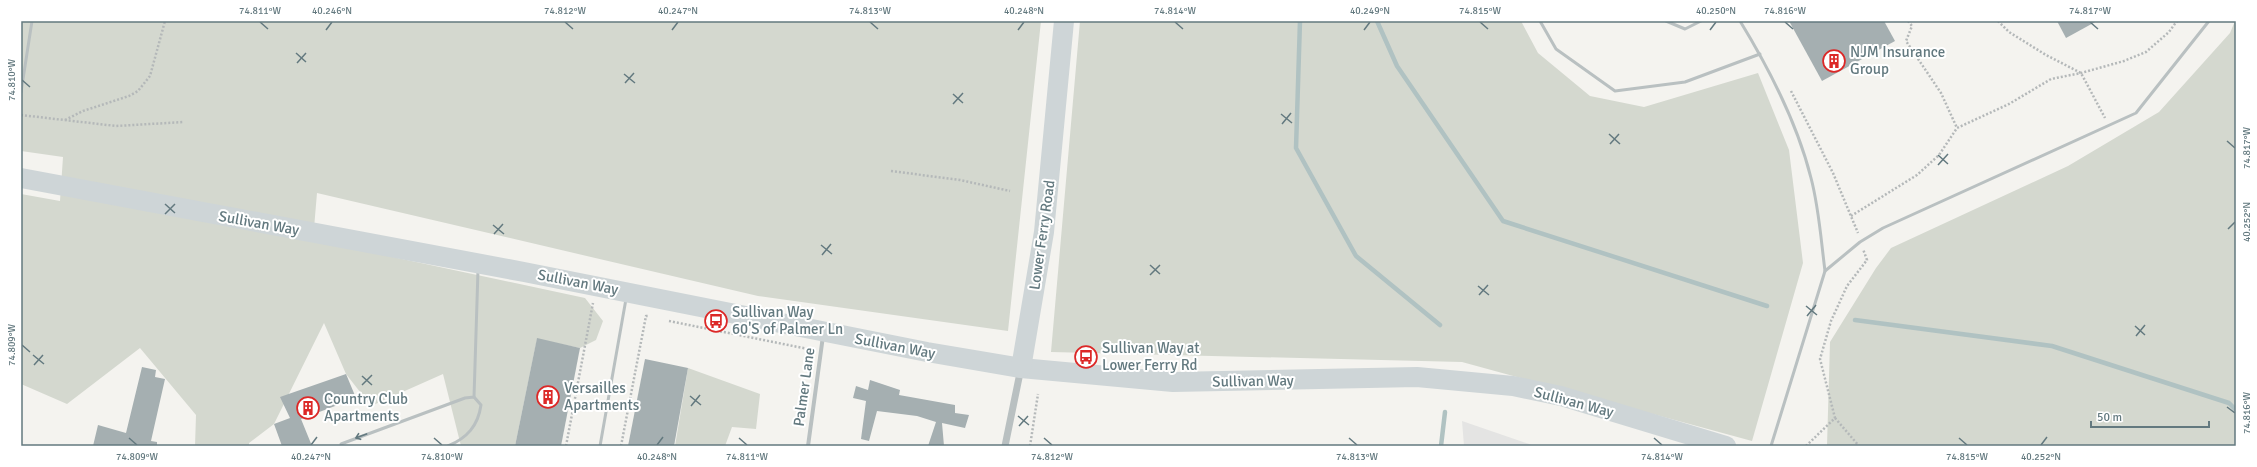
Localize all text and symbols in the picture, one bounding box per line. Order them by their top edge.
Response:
text: 74.811°W [239,5,281,17]
text: 40.246°N [312,5,352,17]
text: 74.812°W [544,5,586,17]
text: 40.247°N [658,5,698,17]
text: 74.813°W [849,5,891,17]
text: 40.248°N [1004,5,1044,17]
text: 74.814°W [1154,5,1196,17]
text: 40.249°N [1350,5,1390,17]
text: 74.815°W [1459,5,1501,17]
text: 40.250°N [1696,5,1736,17]
text: 74.816°W [1764,5,1806,17]
text: 74.817°W [2069,5,2111,17]
place label: NJM Insurance Group [1850,43,1945,78]
building icon: NJM Insurance Group [1821,48,1847,74]
text: 74.810°W [6,59,18,101]
text: 74.817°W [2241,127,2253,169]
street label: Lower Ferry Road [1025,179,1059,291]
text: 40.252°N [2241,202,2253,242]
street label: Sullivan Way [217,207,301,239]
street label: Sullivan Way [536,265,620,299]
place label: Sullivan Way 60'S of Palmer Ln [732,303,843,338]
bus stop icon: Sullivan Way 60'S of Palmer Ln [703,308,729,334]
text: 74.809°W [6,324,18,366]
street label: Sullivan Way [853,329,937,363]
place label: Sullivan Way at Lower Ferry Rd [1102,339,1200,374]
bus stop icon: Sullivan Way at Lower Ferry Rd [1073,344,1099,370]
street label: Palmer Lane [790,346,818,428]
street label: Sullivan Way [1212,371,1294,391]
place label: Versailles Apartments [564,379,640,414]
street label: Sullivan Way [1532,383,1616,421]
building icon: Versailles Apartments [535,384,561,410]
place label: Country Club Apartments [324,390,408,425]
text: 74.816°W [2241,392,2253,434]
building icon: Country Club Apartments [295,395,321,421]
scale bar [2091,403,2209,429]
text: 50 m [2097,410,2122,425]
one-way arrow [356,433,368,441]
text: 74.809°W [116,451,158,463]
text: 40.247°N [291,451,331,463]
text: 74.810°W [421,451,463,463]
text: 40.248°N [637,451,677,463]
text: 74.811°W [726,451,768,463]
text: 74.812°W [1031,451,1073,463]
text: 74.813°W [1336,451,1378,463]
text: 74.814°W [1641,451,1683,463]
text: 74.815°W [1946,451,1988,463]
text: 40.252°N [2021,451,2061,463]

